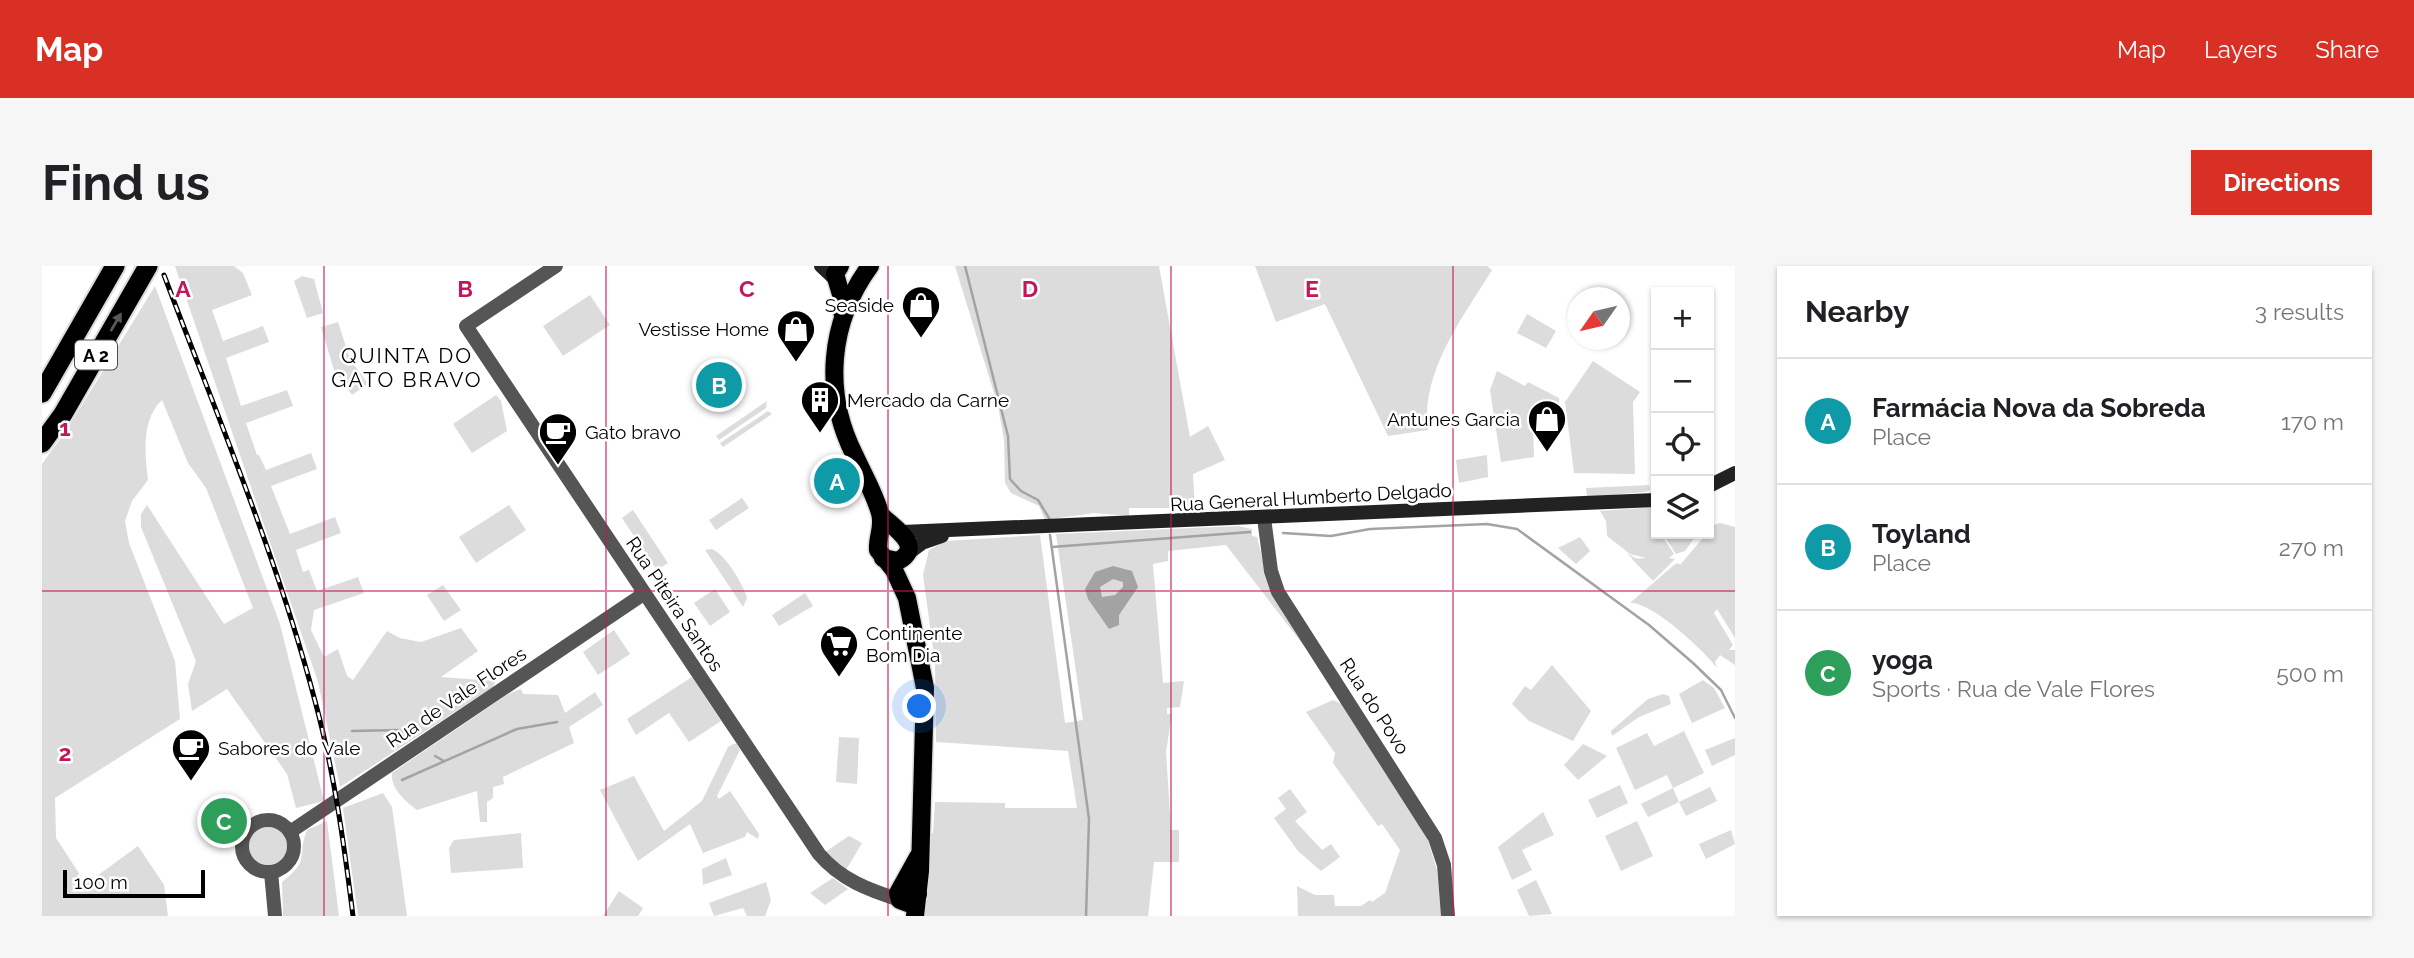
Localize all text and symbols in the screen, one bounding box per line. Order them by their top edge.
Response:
text: Map [35,30,103,69]
text: Map [2117,35,2166,64]
text: Layers [2204,35,2277,64]
text: Share [2315,35,2379,64]
button: Directions [2191,150,2372,215]
text: Find us [42,154,210,211]
text: A [175,275,191,302]
text: B [457,275,473,302]
text: C [739,275,755,302]
text: D [1022,275,1038,302]
text: E [1305,275,1319,302]
shop icon: Seaside [900,284,942,339]
north arrow [1567,287,1630,350]
map controls [1651,287,1714,539]
button: + [1651,287,1714,350]
place label: Seaside [825,294,894,316]
text: Nearby [1805,294,1909,329]
text: 3 results [2255,298,2344,325]
shop icon: Vestisse Home [775,308,817,363]
one-way arrow [110,312,122,331]
place label: Vestisse Home [638,318,769,340]
road number: A 2 [75,340,117,370]
district label: QUINTA DO GATO BRAVO [331,343,483,392]
button: − [1651,350,1714,413]
pin: B [696,359,742,411]
building icon: Mercado da Carne [799,379,841,434]
place label: Mercado da Carne [847,389,1009,411]
text: Farmácia Nova da Sobreda [1872,393,2206,423]
shop icon: Antunes Garcia [1526,398,1568,453]
place label: Antunes Garcia [1387,408,1520,430]
text: A [1820,408,1836,435]
text: 170 m [2281,408,2344,435]
cafe icon: Gato bravo [537,411,579,466]
button: locate [1651,413,1714,476]
text: 1 [59,414,71,441]
place label: Gato bravo [585,421,681,443]
text: Place [1872,423,1931,450]
pin: A [814,455,860,507]
button: layers [1651,476,1714,539]
street label: Rua General Humberto Delgado [1170,479,1452,515]
text: Toyland [1872,519,1971,549]
street label: Rua Piteira Santos [622,533,728,675]
text: B [1820,534,1836,561]
text: 270 m [2279,534,2344,561]
text: Place [1872,549,1931,576]
place label: Continente Bom Dia [866,622,962,666]
supermarket icon: Continente Bom Dia [818,623,860,678]
street label: Rua de Vale Flores [382,642,530,752]
text: yoga [1872,645,1933,675]
street label: Rua do Povo [1336,654,1414,758]
text: C [1820,660,1836,687]
text: 500 m [2276,660,2344,687]
text: Sports · Rua de Vale Flores [1872,675,2155,702]
your location [902,689,936,723]
cafe icon: Sabores do Vale [170,727,212,782]
place label: Sabores do Vale [218,737,360,759]
text: 2 [59,739,71,766]
pin: C [201,795,247,847]
scale bar [63,867,205,899]
text: 100 m [74,871,128,893]

